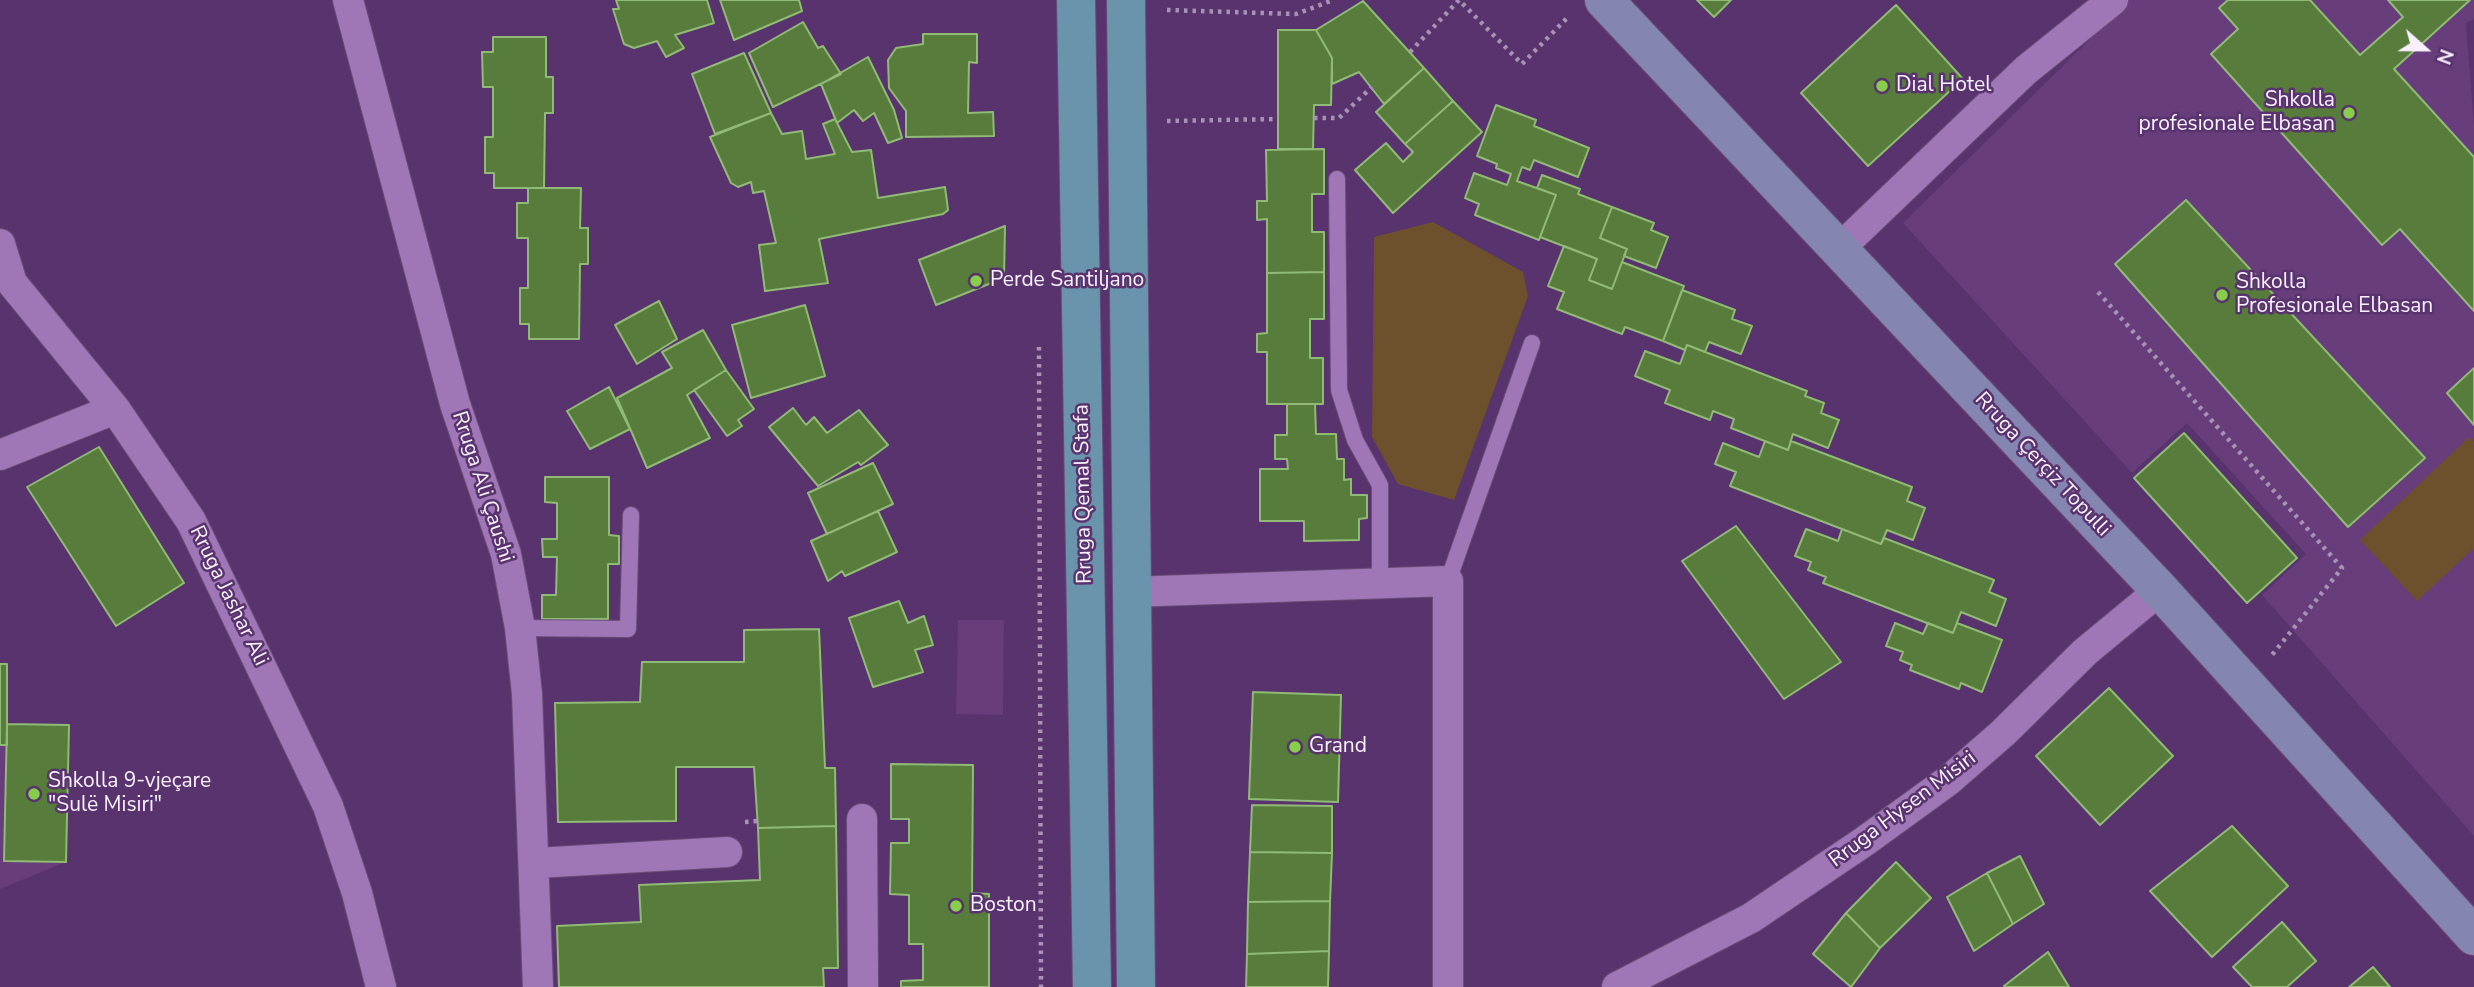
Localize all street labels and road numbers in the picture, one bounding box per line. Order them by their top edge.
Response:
street label: Rruga Çerçiz Topulli [1969,388,2115,542]
street label: Rruga Qemal Stafa [1070,404,1098,584]
street label: Rruga Ali Çaushi [446,408,518,566]
street label: Rruga Jashar Ali [183,522,273,670]
street label: Rruga Hysen Misiri [1825,747,1981,873]

